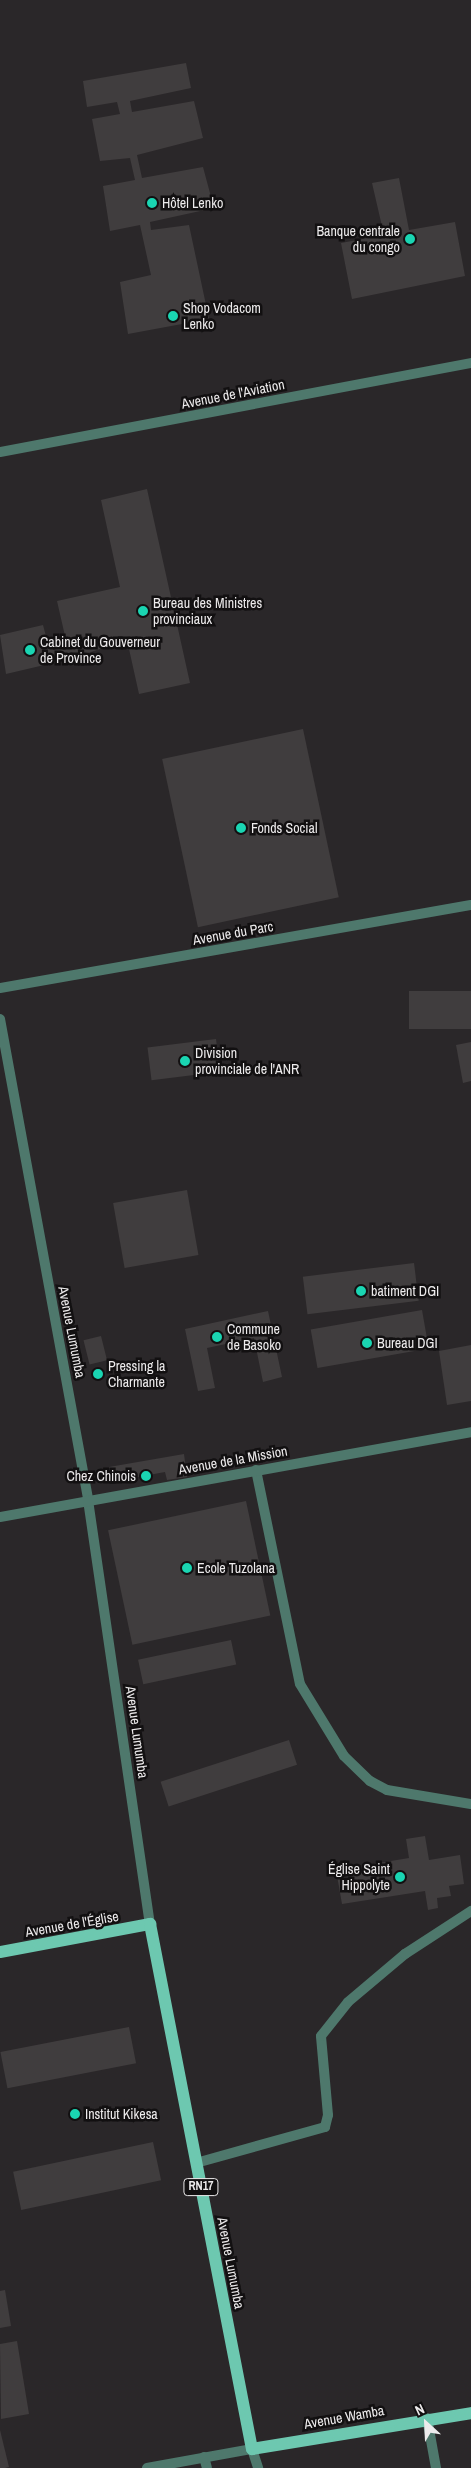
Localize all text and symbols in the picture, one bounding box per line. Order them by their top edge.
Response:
place label: Hôtel Lenko [162,195,223,211]
marker: Hôtel Lenko [146,197,158,209]
place label: Banque centrale du congo [316,223,400,256]
marker: Banque centrale du congo [404,233,416,245]
place label: Shop Vodacom Lenko [183,300,261,332]
marker: Shop Vodacom Lenko [167,310,179,322]
street label: Avenue de l'Aviation [180,376,286,412]
place label: Bureau des Ministres provinciaux [153,595,262,628]
marker: Bureau des Ministres provinciaux [137,605,149,617]
place label: Cabinet du Gouverneur de Province [40,634,160,666]
marker: Cabinet du Gouverneur de Province [24,644,36,656]
place label: Fonds Social [251,820,317,836]
marker: Fonds Social [235,822,247,834]
street label: Avenue du Parc [191,918,275,948]
place label: Division provinciale de l'ANR [195,1045,299,1078]
marker: Division provinciale de l'ANR [179,1055,191,1067]
place label: batiment DGI [371,1283,439,1299]
street label: Avenue Lumumba [55,1285,89,1379]
marker: batiment DGI [355,1285,367,1297]
place label: Commune de Basoko [227,1321,281,1354]
marker: Commune de Basoko [211,1331,223,1343]
place label: Bureau DGI [377,1335,438,1351]
marker: Bureau DGI [361,1337,373,1349]
place label: Pressing la Charmante [108,1358,165,1390]
marker: Pressing la Charmante [92,1368,104,1380]
street label: Avenue de la Mission [177,1442,289,1478]
place label: Chez Chinois [66,1468,136,1484]
marker: Chez Chinois [140,1470,152,1482]
place label: Ecole Tuzolana [197,1560,275,1576]
marker: Ecole Tuzolana [181,1562,193,1574]
street label: Avenue Lumumba [122,1685,152,1779]
place label: Église Saint Hippolyte [328,1861,390,1894]
marker: Église Saint Hippolyte [394,1871,406,1883]
street label: Avenue de l'Église [24,1908,120,1940]
place label: Institut Kikesa [85,2106,158,2122]
marker: Institut Kikesa [69,2108,81,2120]
road number: RN17 [182,2178,220,2196]
street label: Avenue Lumumba [214,2216,248,2310]
north arrow [401,2398,451,2448]
text: N [412,2399,427,2419]
street label: Avenue Wamba [303,2402,385,2432]

